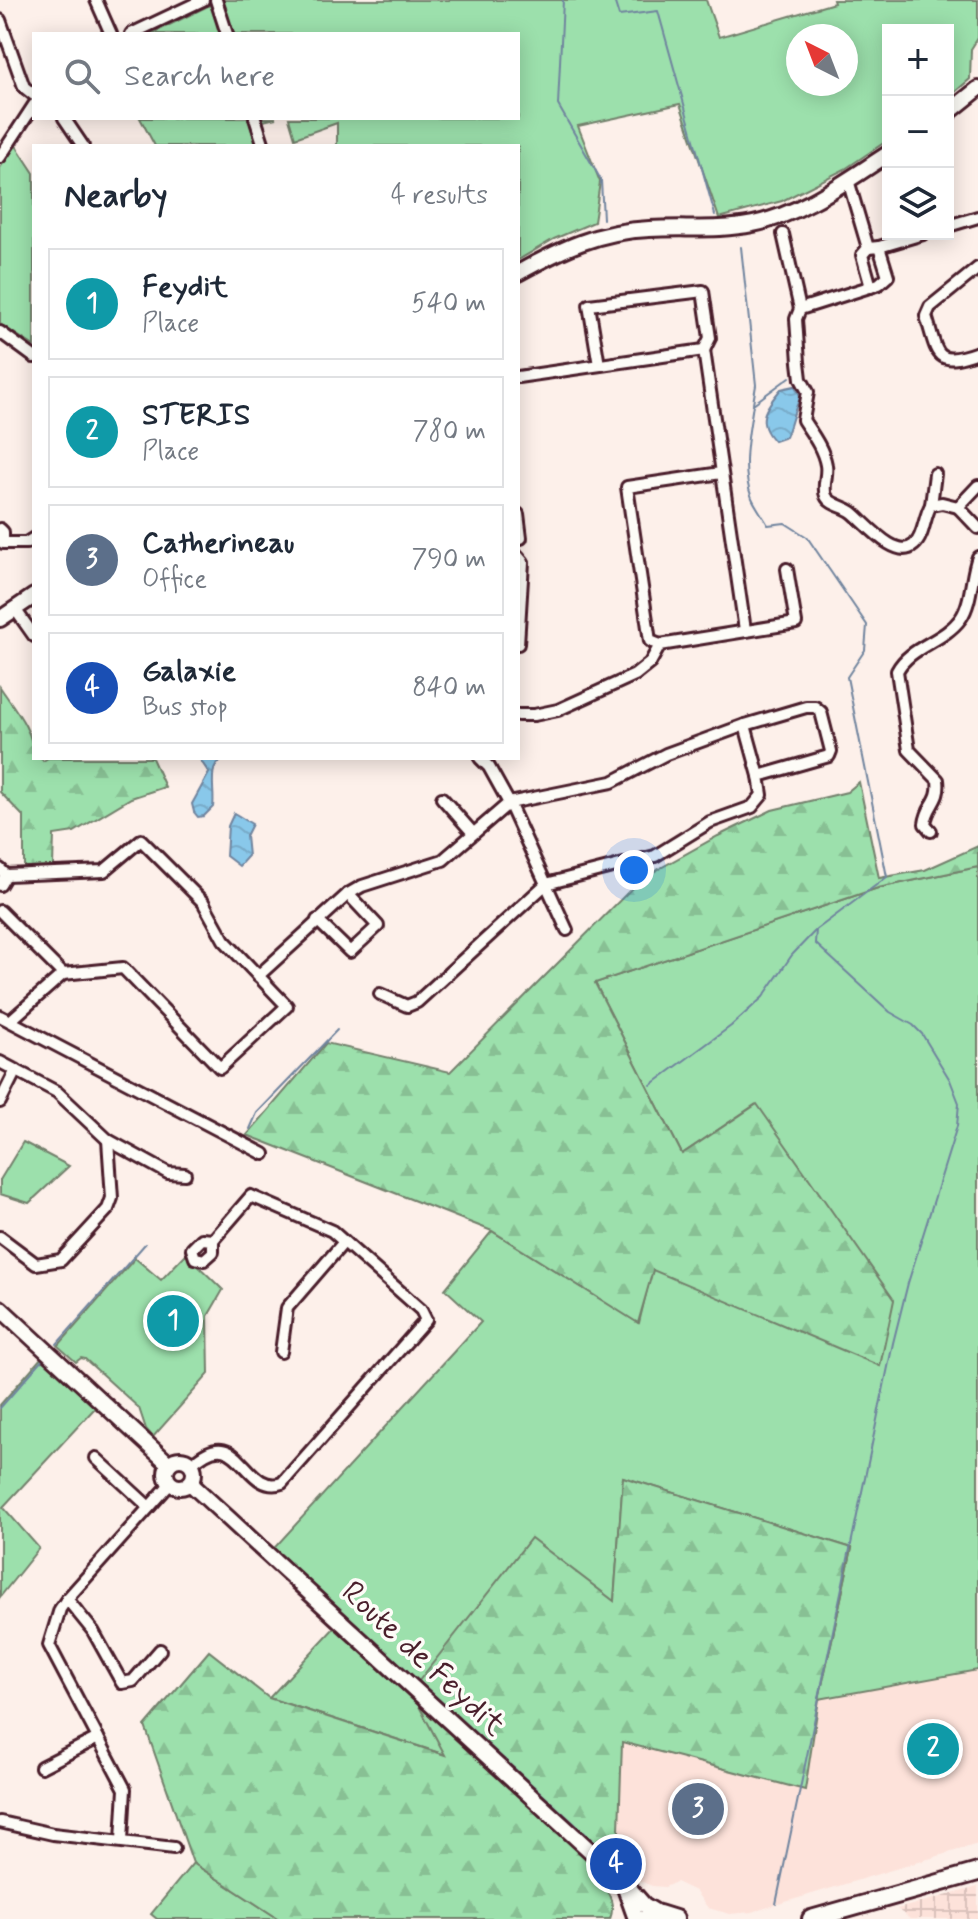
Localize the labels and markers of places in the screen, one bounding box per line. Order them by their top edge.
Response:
pin: 1 [147,1291,199,1351]
pin: 2 [907,1719,959,1779]
pin: 3 [672,1779,724,1839]
pin: 4 [590,1834,642,1894]

